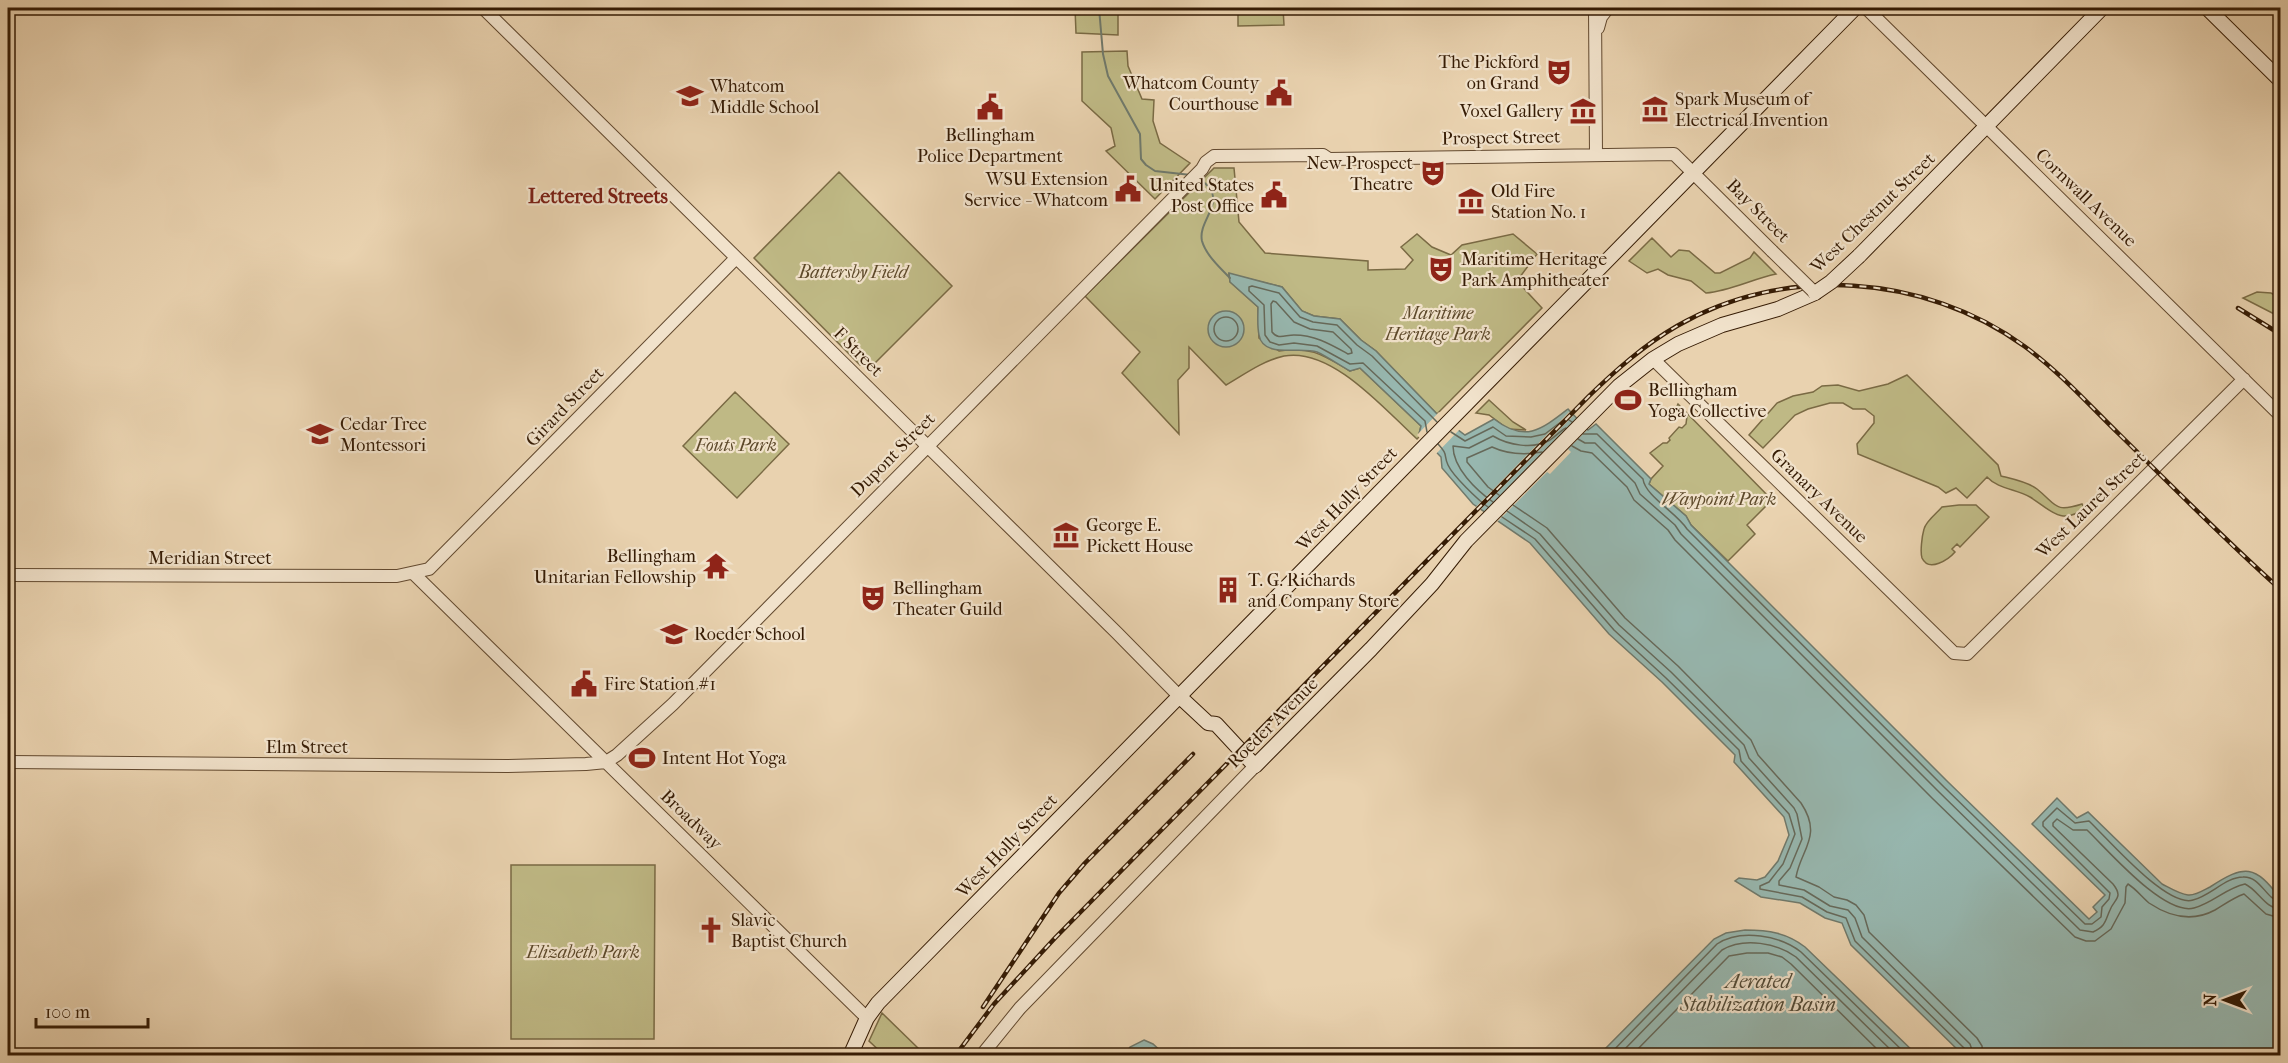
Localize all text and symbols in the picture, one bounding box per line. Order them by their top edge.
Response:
place label: The Pickford on Grand [1439,52,1539,94]
theatre icon: The Pickford on Grand [1544,57,1574,87]
place label: Whatcom County Courthouse [1122,73,1260,115]
place label: Whatcom Middle School [709,76,819,118]
public building icon: Whatcom County Courthouse [1264,78,1294,108]
school or university icon: Whatcom Middle School [675,81,705,111]
place label: Spark Museum of Electrical Invention [1675,89,1829,131]
public building icon: Bellingham Police Department [975,92,1005,122]
museum icon: Spark Museum of Electrical Invention [1640,94,1670,124]
museum icon: Voxel Gallery [1568,96,1598,126]
place label: Voxel Gallery [1459,101,1564,122]
place label: Bellingham Police Department [917,125,1063,167]
street label: Prospect Street [1442,126,1561,150]
street label: Cornwall Avenue [2031,144,2141,252]
street label: West Chestnut Street [1806,148,1940,278]
place label: New Prospect Theatre [1306,153,1414,195]
theatre icon: New Prospect Theatre [1418,158,1448,188]
place label: WSU Extension Service - Whatcom [964,169,1109,211]
public building icon: WSU Extension Service - Whatcom [1113,174,1143,204]
place label: United States Post Office [1149,175,1254,217]
street label: Bay Street [1722,175,1794,247]
public building icon: United States Post Office [1259,180,1289,210]
place label: Old Fire Station No. 1 [1491,181,1586,223]
district label: Lettered Streets [528,185,669,208]
museum icon: Old Fire Station No. 1 [1456,186,1486,216]
place label: Maritime Heritage Park Amphitheater [1461,249,1609,291]
theatre icon: Maritime Heritage Park Amphitheater [1426,254,1456,284]
park label: Battersby Field [797,262,910,283]
park label: Maritime Heritage Park [1384,303,1491,345]
street label: F Street [829,323,887,381]
street label: Girard Street [522,362,609,451]
place label: Bellingham Yoga Collective [1647,380,1766,422]
sports icon: Bellingham Yoga Collective [1613,385,1643,415]
street label: Dupont Street [846,408,940,502]
place label: Cedar Tree Montessori [340,414,427,456]
school or university icon: Cedar Tree Montessori [305,419,335,449]
park label: Fouts Park [694,435,777,456]
street label: West Holly Street [1292,442,1402,556]
street label: Granary Avenue [1766,444,1872,548]
street label: West Laurel Street [2031,447,2151,563]
park label: Waypoint Park [1662,489,1776,510]
place label: George E. Pickett House [1086,515,1193,557]
museum icon: George E. Pickett House [1051,520,1081,550]
place label: Bellingham Unitarian Fellowship [534,546,696,588]
street label: Meridian Street [148,548,272,569]
temple icon: Bellingham Unitarian Fellowship [701,551,731,581]
place label: T. G. Richards and Company Store [1248,570,1399,612]
building icon: T. G. Richards and Company Store [1213,575,1243,605]
place label: Bellingham Theater Guild [893,578,1003,620]
theatre icon: Bellingham Theater Guild [858,583,888,613]
school or university icon: Roeder School [659,619,689,649]
place label: Roeder School [694,624,805,645]
public building icon: Fire Station #1 [569,669,599,699]
street label: Roeder Avenue [1223,673,1323,773]
place label: Fire Station #1 [604,674,716,695]
street label: Elm Street [266,737,349,758]
sports icon: Intent Hot Yoga [627,743,657,773]
place label: Intent Hot Yoga [662,748,787,769]
street label: Broadway [656,786,727,855]
street label: West Holly Street [952,789,1062,903]
place label: Slavic Baptist Church [731,910,847,952]
church icon: Slavic Baptist Church [696,915,726,945]
park label: Elizabeth Park [525,942,640,963]
water label: Aerated Stabilization Basin [1679,970,1836,1016]
north arrow [2195,970,2255,1030]
scale bar [36,991,148,1029]
text: N [2201,993,2220,1006]
text: 100 m [45,1002,90,1023]

